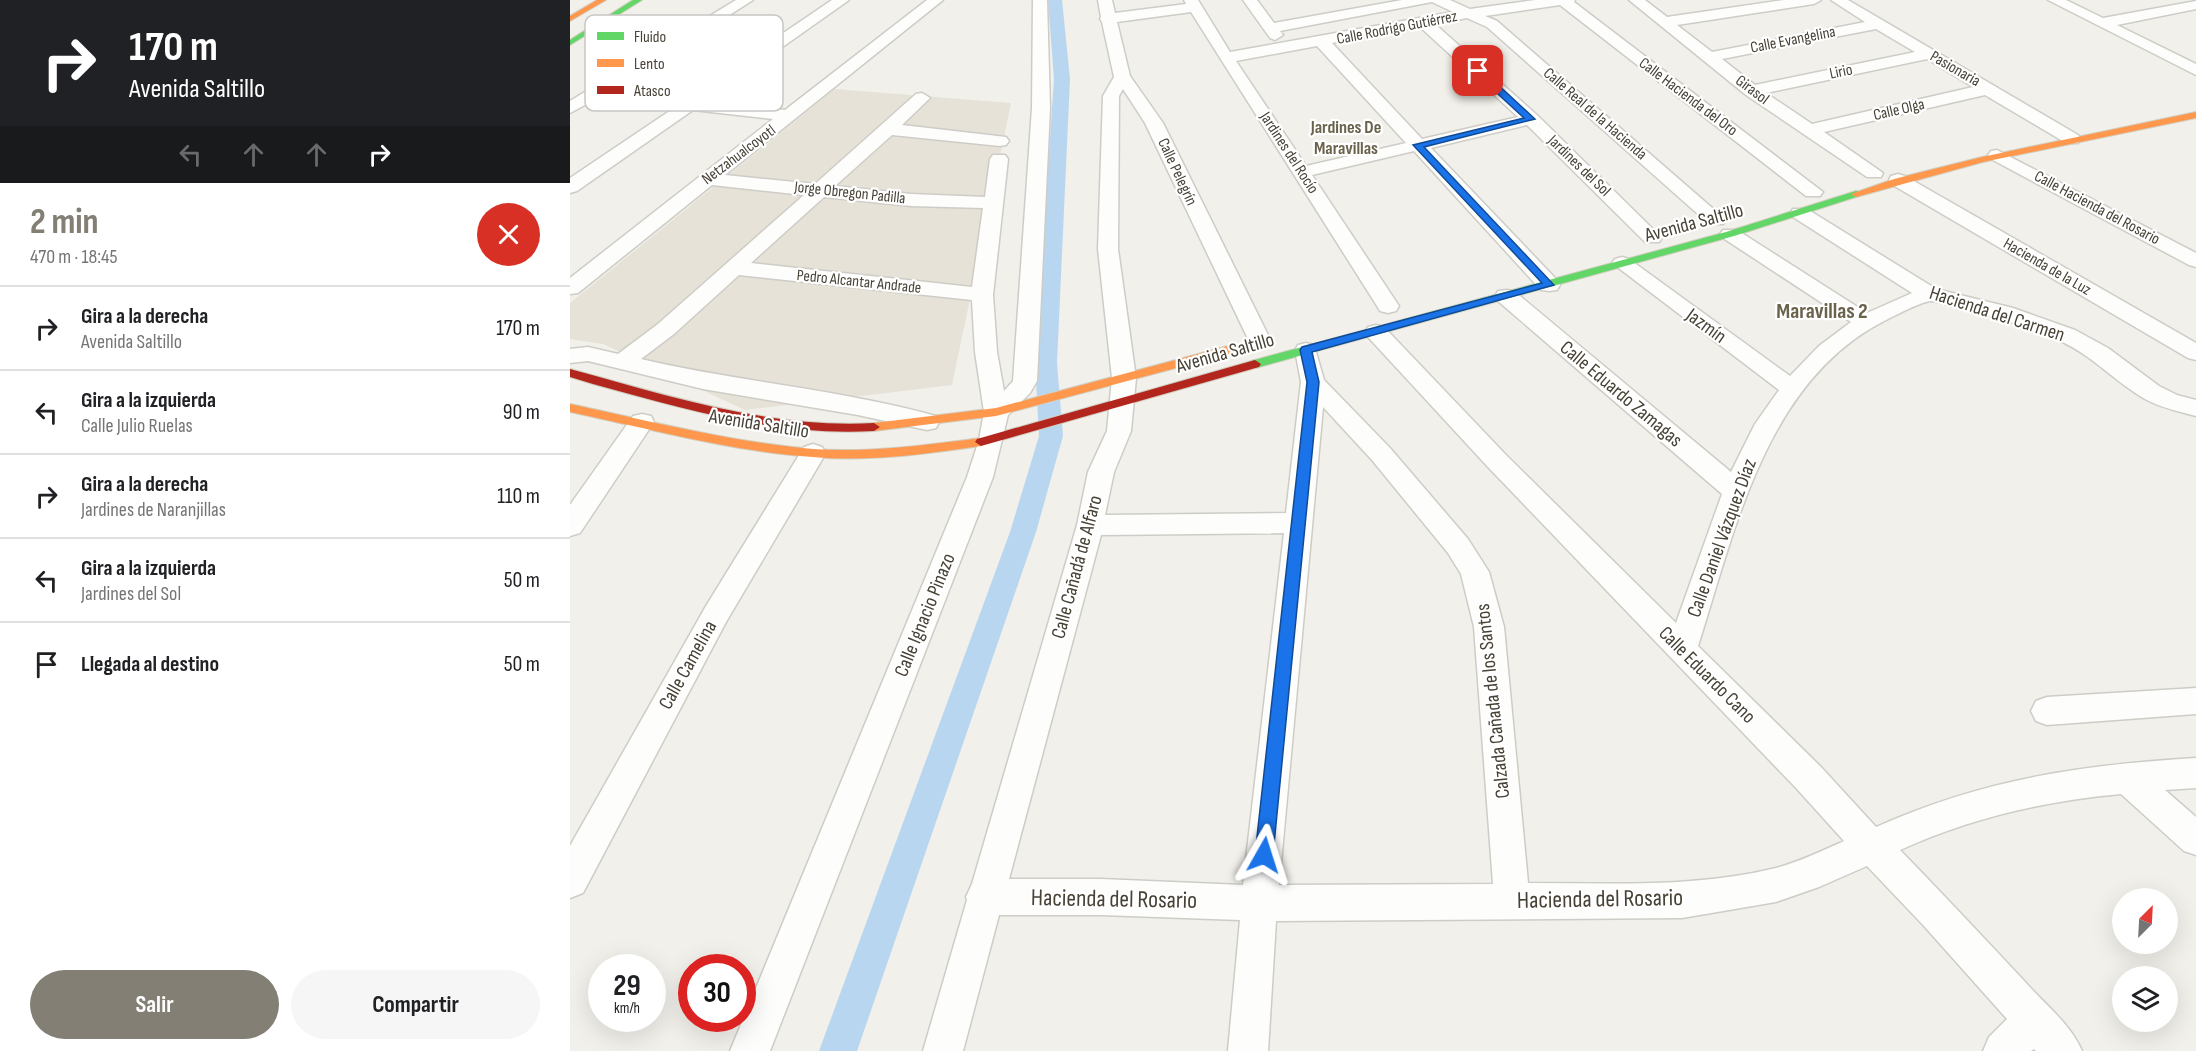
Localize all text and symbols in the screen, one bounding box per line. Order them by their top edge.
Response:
street label: Calle Rodrigo Gutiérrez [1335,7,1459,49]
legend [585,15,783,111]
text: 170 m [129,22,218,73]
street label: Calle Evangelina [1749,22,1837,58]
icon: right [30,24,108,102]
text: Fluido [634,28,666,47]
pin [1452,45,1503,96]
street label: Pasionaria [1927,47,1983,91]
icon: arrive [1461,54,1494,87]
street label: Calle Hacienda del Oro [1635,54,1741,140]
text: Lento [634,55,665,74]
street label: Lirio [1828,60,1854,84]
street label: Calle Real de la Hacienda [1539,64,1651,164]
street label: Girasol [1732,71,1772,109]
text: Avenida Saltillo [129,73,265,105]
text: Atasco [633,82,671,101]
street label: Calle Olga [1872,95,1926,125]
street label: Jardines del Rocío [1255,108,1322,197]
district label: Jardines De Maravillas [1310,117,1381,159]
street label: Netzahualcoyotl [698,121,780,189]
street label: Jardines del Sol [1543,131,1614,201]
street label: Calle Pelegrín [1153,135,1201,209]
icon: left [174,138,207,171]
icon: ahead [237,138,270,171]
icon: ahead [300,138,333,171]
icon: right [363,138,396,171]
street label: Calle Hacienda del Rosario [2031,167,2163,249]
street label: Jorge Obregon Padilla [793,178,906,208]
street label: Avenida Saltillo [1641,198,1746,248]
text: 2 min [30,201,99,244]
button: close [477,203,540,266]
street label: Hacienda de la Luz [2000,234,2094,300]
text: 470 m · 18:45 [30,245,117,269]
street label: Pedro Alcantar Andrade [796,266,922,298]
street label: Hacienda del Carmen [1926,281,2068,347]
district label: Maravillas 2 [1776,298,1868,325]
text: Gira a la derecha [81,303,208,330]
street label: Jazmín [1680,303,1731,349]
icon: right [30,312,63,345]
text: 170 m [496,315,540,342]
street label: Avenida Saltillo [1172,328,1277,379]
text: Avenida Saltillo [81,330,182,354]
street label: Calle Eduardo Zamagas [1555,336,1687,452]
text: Gira a la izquierda [81,387,216,414]
icon: left [30,396,63,429]
text: 90 m [503,399,540,426]
street label: Avenida Saltillo [706,404,811,444]
text: Calle Julio Ruelas [81,414,193,438]
street label: Calle Daniel Vázquez Díaz [1682,456,1762,620]
text: Gira a la derecha [81,471,208,498]
icon: right [30,480,63,513]
text: 110 m [497,483,540,510]
street label: Calle Cañadá de Alfaro [1046,493,1108,641]
text: Jardines de Naranjillas [81,498,226,522]
street label: Calle Ignacio Pinazo [889,550,961,680]
text: Gira a la izquierda [81,555,216,582]
icon: left [30,564,63,597]
text: 50 m [504,567,540,594]
text: Jardines del Sol [81,582,181,606]
street label: Calzada Cañada de los Santos [1471,602,1515,800]
street label: Calle Camelina [654,616,722,714]
street label: Calle Eduardo Cano [1653,621,1761,729]
icon: arrive [30,648,63,681]
text: Llegada al destino [81,651,219,678]
text: 50 m [504,651,540,678]
position arrow [1232,823,1296,887]
street label: Hacienda del Rosario [1031,883,1197,915]
street label: Hacienda del Rosario [1517,883,1683,915]
north arrow [2112,888,2178,954]
map controls [2112,888,2178,1032]
speed limit sign: 30 [678,954,756,1032]
button: layers [2112,966,2178,1032]
text: 29 [613,968,641,1004]
button: Salir [30,970,279,1039]
button: Compartir [291,970,540,1039]
text: km/h [614,999,640,1018]

